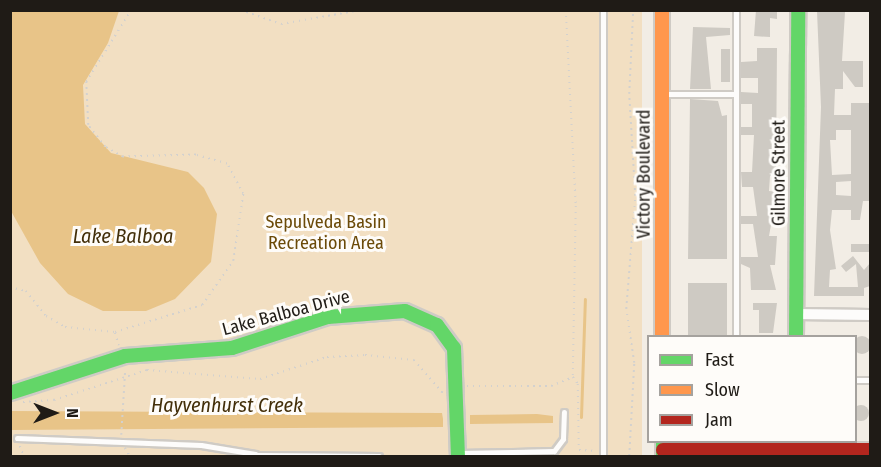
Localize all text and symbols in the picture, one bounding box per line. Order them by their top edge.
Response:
street label: Victory Boulevard [633,109,655,239]
street label: Gilmore Street [768,120,790,226]
park label: Sepulveda Basin Recreation Area [265,212,387,254]
water label: Lake Balboa [73,224,173,248]
street label: Lake Balboa Drive [220,286,352,340]
legend [647,335,857,443]
text: Fast [705,349,734,371]
text: Slow [705,379,740,401]
north arrow [24,383,84,443]
water label: Hayvenhurst Creek [151,393,303,417]
text: N [63,408,82,418]
text: Jam [705,409,733,431]

